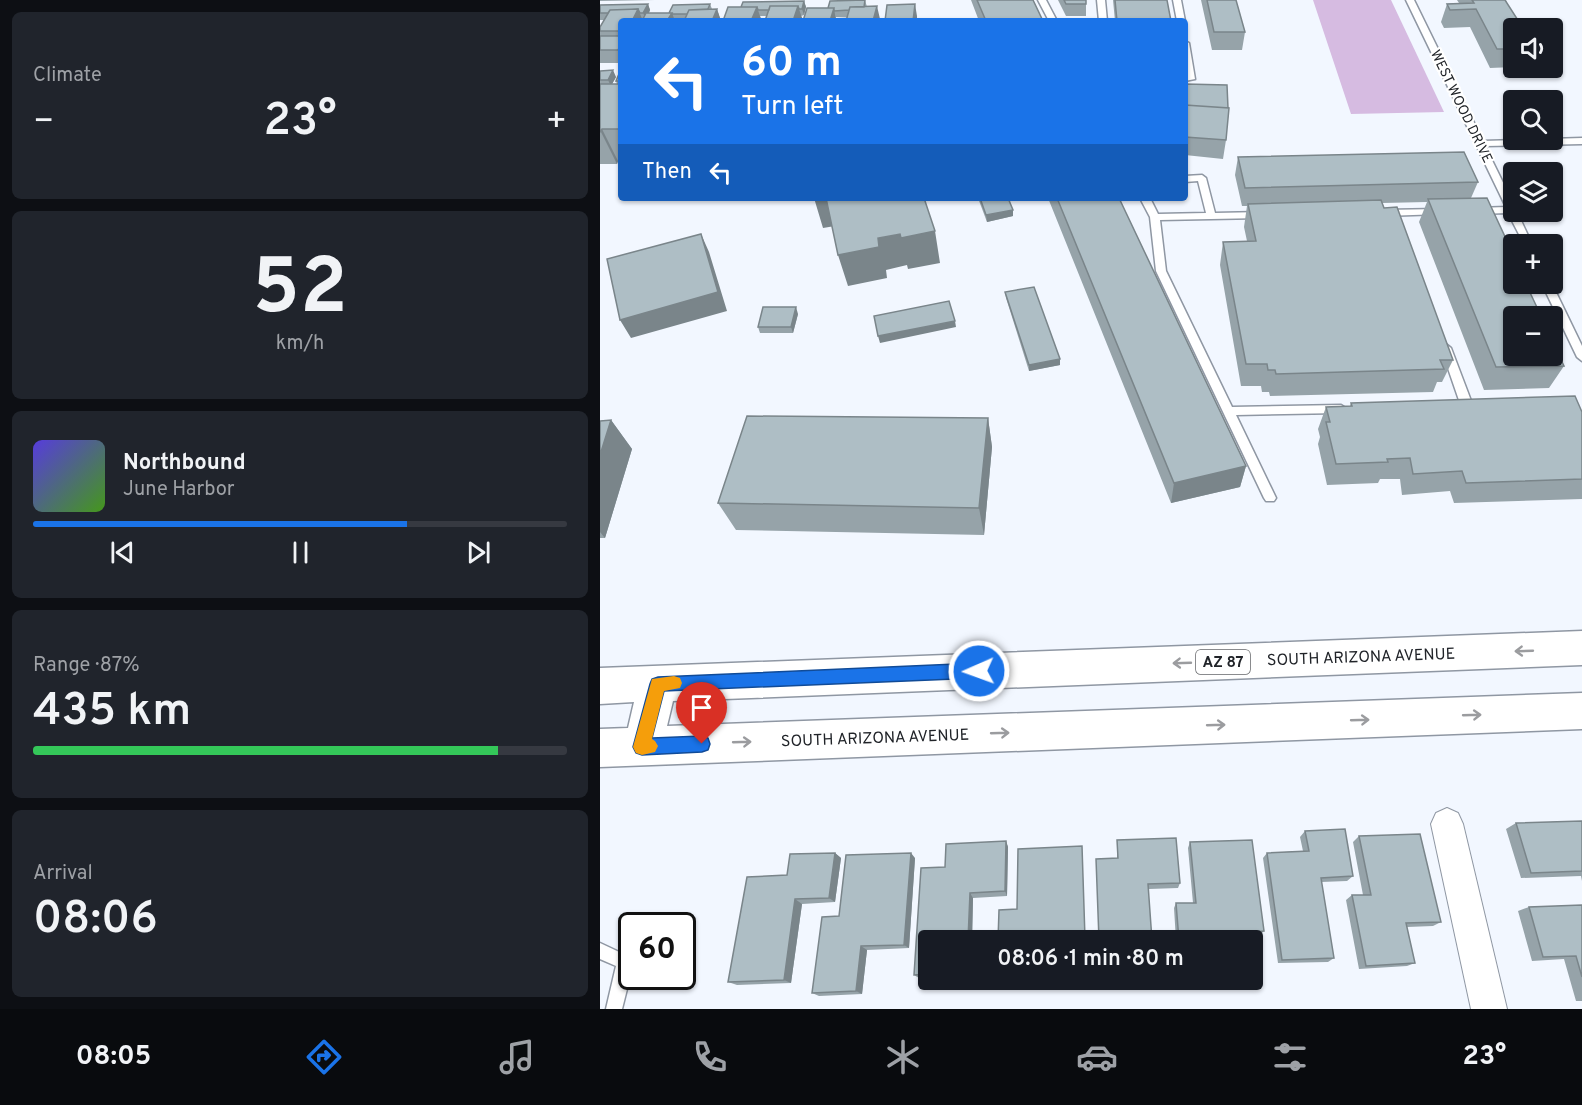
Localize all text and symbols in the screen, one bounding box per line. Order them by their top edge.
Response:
map controls [1503,18,1563,366]
button: sound [1503,18,1563,78]
text: 60 m [741,38,842,91]
icon: left [642,42,720,120]
street label: WEST WOOD DRIVE [1426,47,1495,166]
text: Climate [33,63,102,89]
text: Turn left [741,90,843,124]
button: search [1503,90,1563,150]
text: 23° [263,94,337,151]
text: − [33,102,54,144]
text: + [546,102,567,144]
icon: left [704,156,737,189]
text: Then [642,159,692,186]
button: layers [1503,162,1563,222]
button: + [1503,234,1563,294]
text: 52 [252,242,348,341]
button: − [1503,306,1563,366]
text: km/h [276,331,324,357]
text: Northbound [123,450,246,477]
text: June Harbor [123,477,235,503]
icon: previous [106,536,139,569]
icon: pause [284,536,317,569]
icon: next [462,536,495,569]
position arrow [947,639,1011,703]
street label: SOUTH ARIZONA AVENUE [1267,645,1456,671]
one-way arrow [1514,645,1534,656]
road number: AZ 87 [1196,650,1250,674]
text: Range · 87% [33,653,140,679]
one-way arrow [1172,657,1192,669]
pin [676,682,727,744]
text: 435 km [33,684,191,741]
icon: arrive [685,691,718,724]
one-way arrow [1462,710,1482,721]
one-way arrow [1350,714,1370,725]
one-way arrow [1205,719,1225,731]
street label: SOUTH ARIZONA AVENUE [781,726,970,752]
one-way arrow [989,727,1009,739]
one-way arrow [731,737,751,748]
text: Arrival [33,861,93,887]
text: 08:06 [33,892,158,949]
speed limit sign: 60 [618,912,696,990]
text: 08:06 · 1 min · 80 m [997,946,1184,973]
icon: directions [303,1036,345,1078]
icon: music [496,1036,538,1078]
icon: phone [689,1036,731,1078]
icon: climate [882,1036,924,1078]
icon: car [1076,1036,1118,1078]
icon: filters [1269,1036,1311,1078]
text: 08:05 [76,1040,151,1074]
text: 23° [1462,1040,1506,1074]

